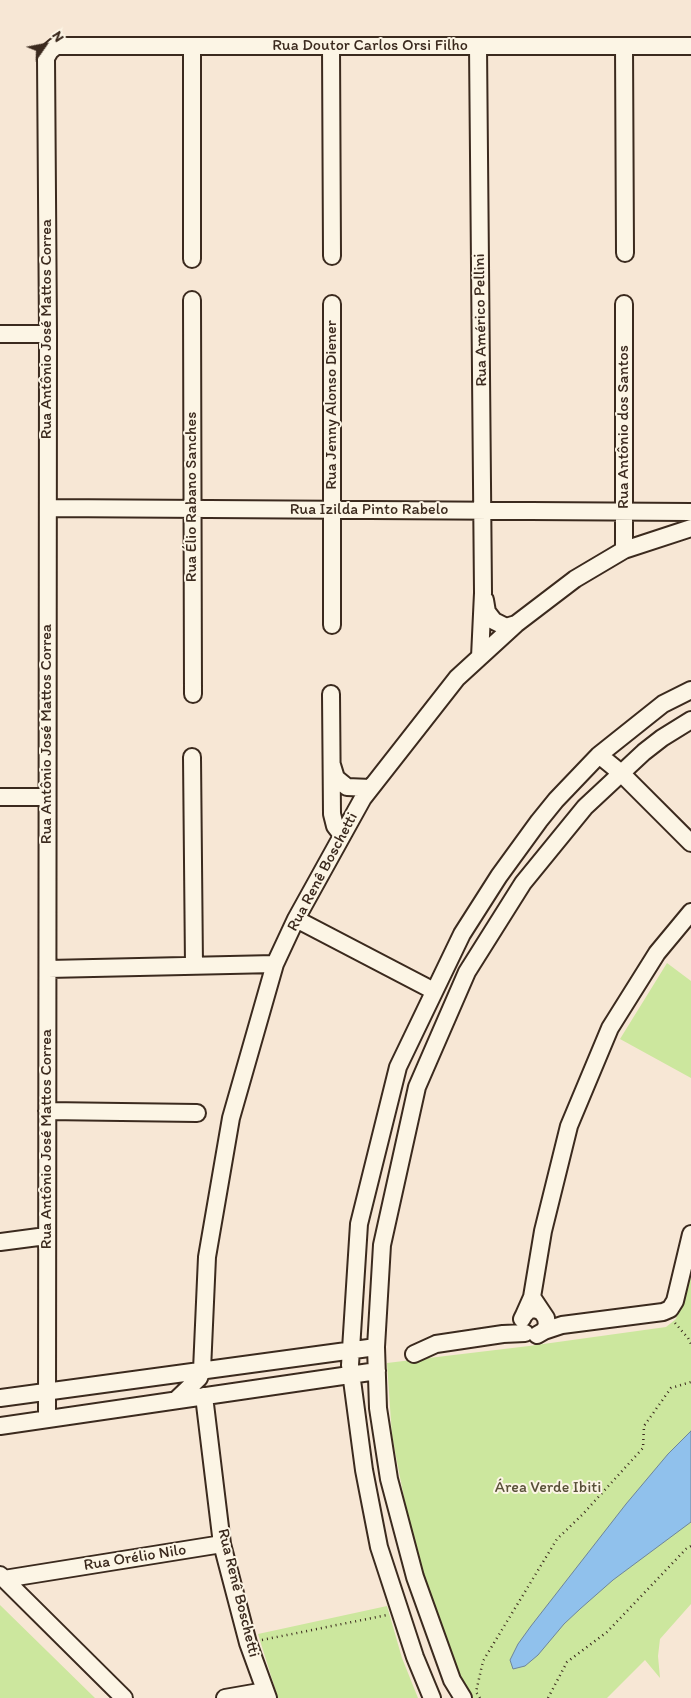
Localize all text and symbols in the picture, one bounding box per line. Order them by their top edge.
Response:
north arrow [20,20,70,70]
text: N [48,28,68,45]
street label: Rua Doutor Carlos Orsi Filho [272,36,468,56]
street label: Rua Antônio José Mattos Correa [37,219,57,439]
street label: Rua Américo Pellini [470,253,492,387]
street label: Rua Jenny Alonso Diener [322,320,342,490]
street label: Rua Antônio dos Santos [614,345,634,509]
street label: Rua Élio Rabano Sanches [182,412,202,582]
street label: Rua Izilda Pinto Rabelo [290,500,448,520]
street label: Rua Antônio José Mattos Correa [37,624,57,844]
street label: Rua Renê Boschetti [284,809,362,935]
street label: Rua Antônio José Mattos Correa [37,1029,57,1249]
park label: Área Verde Ibiti [495,1478,601,1498]
street label: Rua Renê Boschetti [213,1527,263,1659]
street label: Rua Orélio Nilo [82,1540,188,1576]

